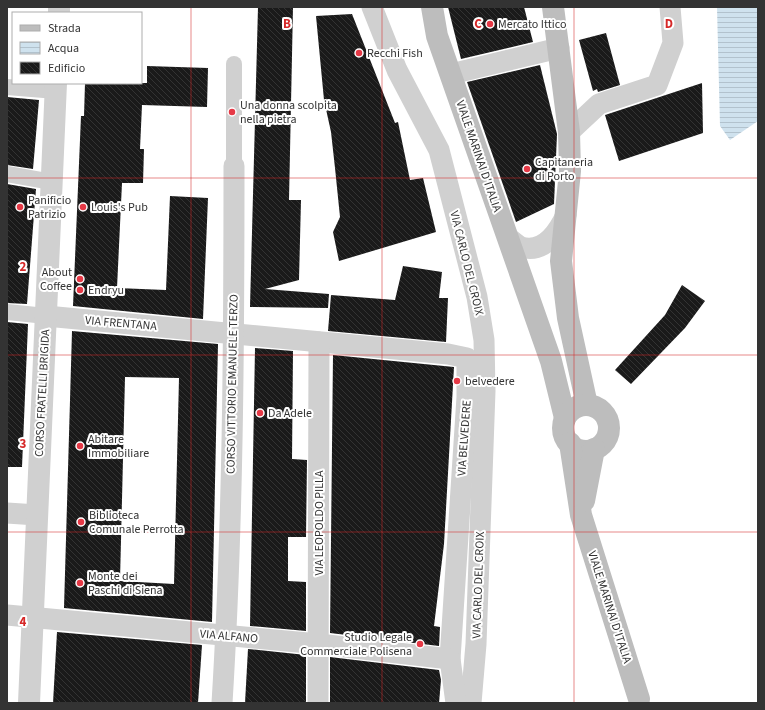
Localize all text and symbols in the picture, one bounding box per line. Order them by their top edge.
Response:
legend [12,12,142,84]
text: B [283,15,291,33]
text: C [474,15,482,33]
text: D [665,15,673,33]
place label: Mercato Ittico [498,16,566,33]
marker: Mercato Ittico [485,19,495,29]
text: Strada [48,20,81,37]
text: Acqua [48,40,79,57]
place label: Recchi Fish [367,45,423,62]
marker: Recchi Fish [354,48,364,58]
text: Edificio [48,60,85,77]
place label: Una donna scolpita nella pietra [240,97,337,128]
street label: VIALE MARINAI D'ITALIA [451,98,506,215]
marker: Una donna scolpita nella pietra [227,107,237,117]
place label: Capitaneria di Porto [535,154,593,185]
marker: Capitaneria di Porto [522,164,532,174]
place label: Panificio Patrizio [28,192,71,223]
place label: Louis's Pub [91,199,148,216]
marker: Panificio Patrizio [15,202,25,212]
marker: Louis's Pub [78,202,88,212]
street label: VIA CARLO DEL CROIX [445,209,488,317]
text: 2 [20,258,27,276]
place label: About Coffee [40,264,72,295]
marker: About Coffee [75,274,85,284]
place label: Endryu [88,282,124,299]
marker: Endryu [75,285,85,295]
street label: CORSO VITTORIO EMANUELE TERZO [222,294,243,474]
street label: VIA FRENTANA [84,312,158,335]
street label: CORSO FRATELLI BRIGIDA [31,328,54,457]
place label: belvedere [465,373,515,390]
marker: belvedere [452,376,462,386]
street label: VIA BELVEDERE [453,400,476,476]
place label: Da Adele [268,405,312,422]
marker: Da Adele [255,408,265,418]
place label: Abitare Immobiliare [88,431,149,462]
text: 3 [20,435,27,453]
marker: Abitare Immobiliare [75,441,85,451]
street label: VIA LEOPOLDO PILLA [311,470,328,575]
place label: Biblioteca Comunale Perrotta [89,507,183,538]
marker: Biblioteca Comunale Perrotta [76,517,86,527]
street label: VIA CARLO DEL CROIX [468,531,489,639]
street label: VIALE MARINAI D'ITALIA [583,549,636,666]
place label: Monte dei Paschi di Siena [88,568,163,599]
marker: Monte dei Paschi di Siena [75,578,85,588]
text: 4 [20,613,27,631]
street label: VIA ALFANO [199,625,259,648]
place label: Studio Legale Commerciale Polisena [300,629,412,660]
marker: Studio Legale Commerciale Polisena [415,639,425,649]

